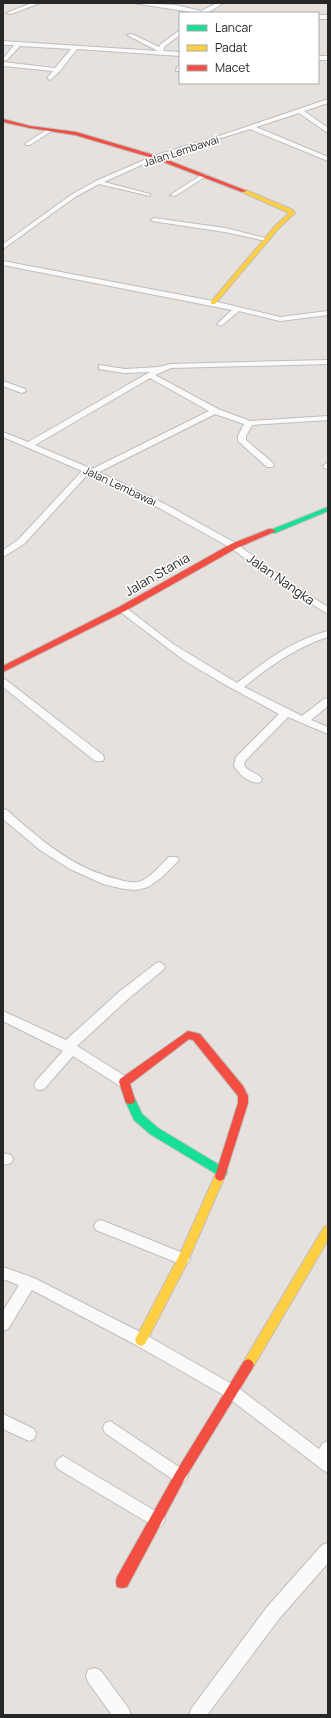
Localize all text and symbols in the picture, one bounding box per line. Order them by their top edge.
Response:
legend [179,12,319,84]
text: Lancar [215,19,253,36]
text: Padat [215,39,247,56]
text: Macet [215,59,250,76]
street label: Jalan Lembawai [141,131,221,170]
street label: Jalan Lembawai [81,462,159,509]
street label: Jalan Stania [121,548,193,600]
street label: Jalan Nangka [243,549,319,609]

